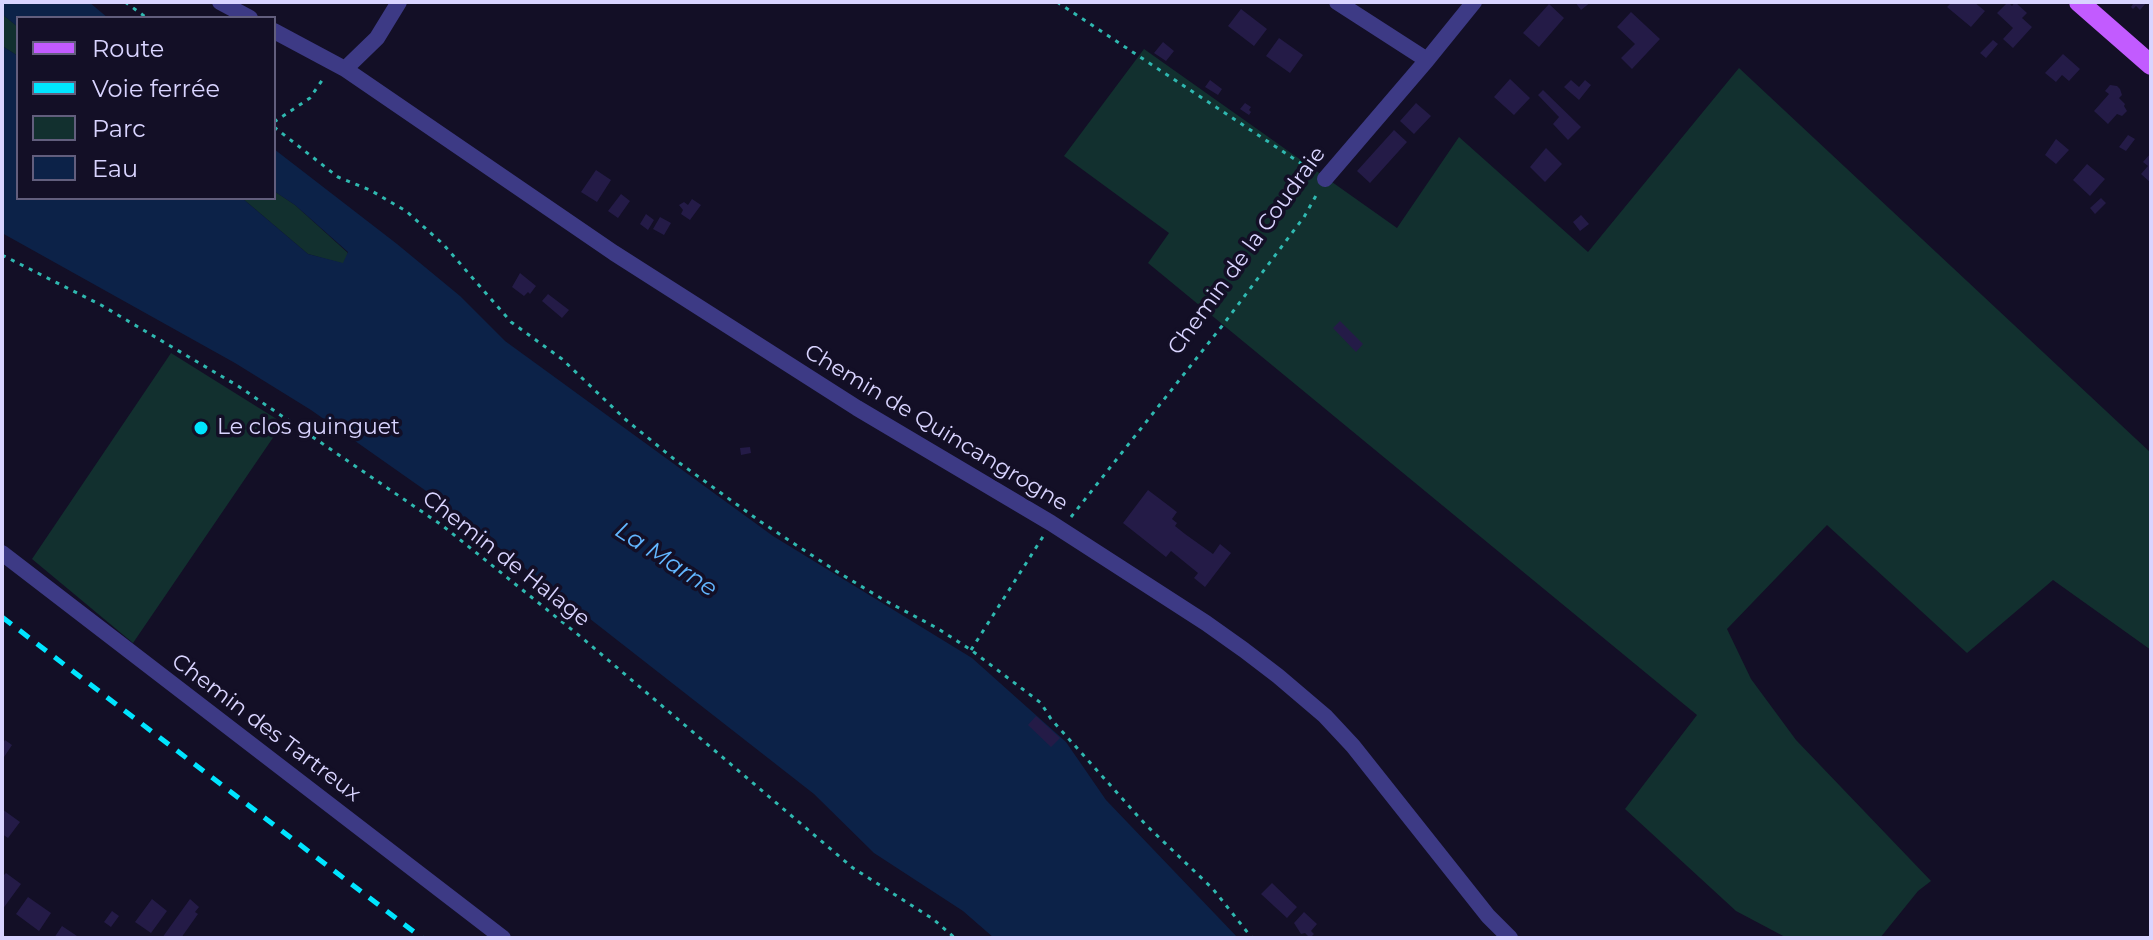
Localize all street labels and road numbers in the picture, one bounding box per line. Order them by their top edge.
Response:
street label: Chemin de la Coudraie [1163,142,1331,360]
street label: Chemin de Quincangrogne [800,339,1072,517]
street label: Chemin de Halage [417,485,595,633]
street label: Chemin des Tartreux [166,648,366,808]

